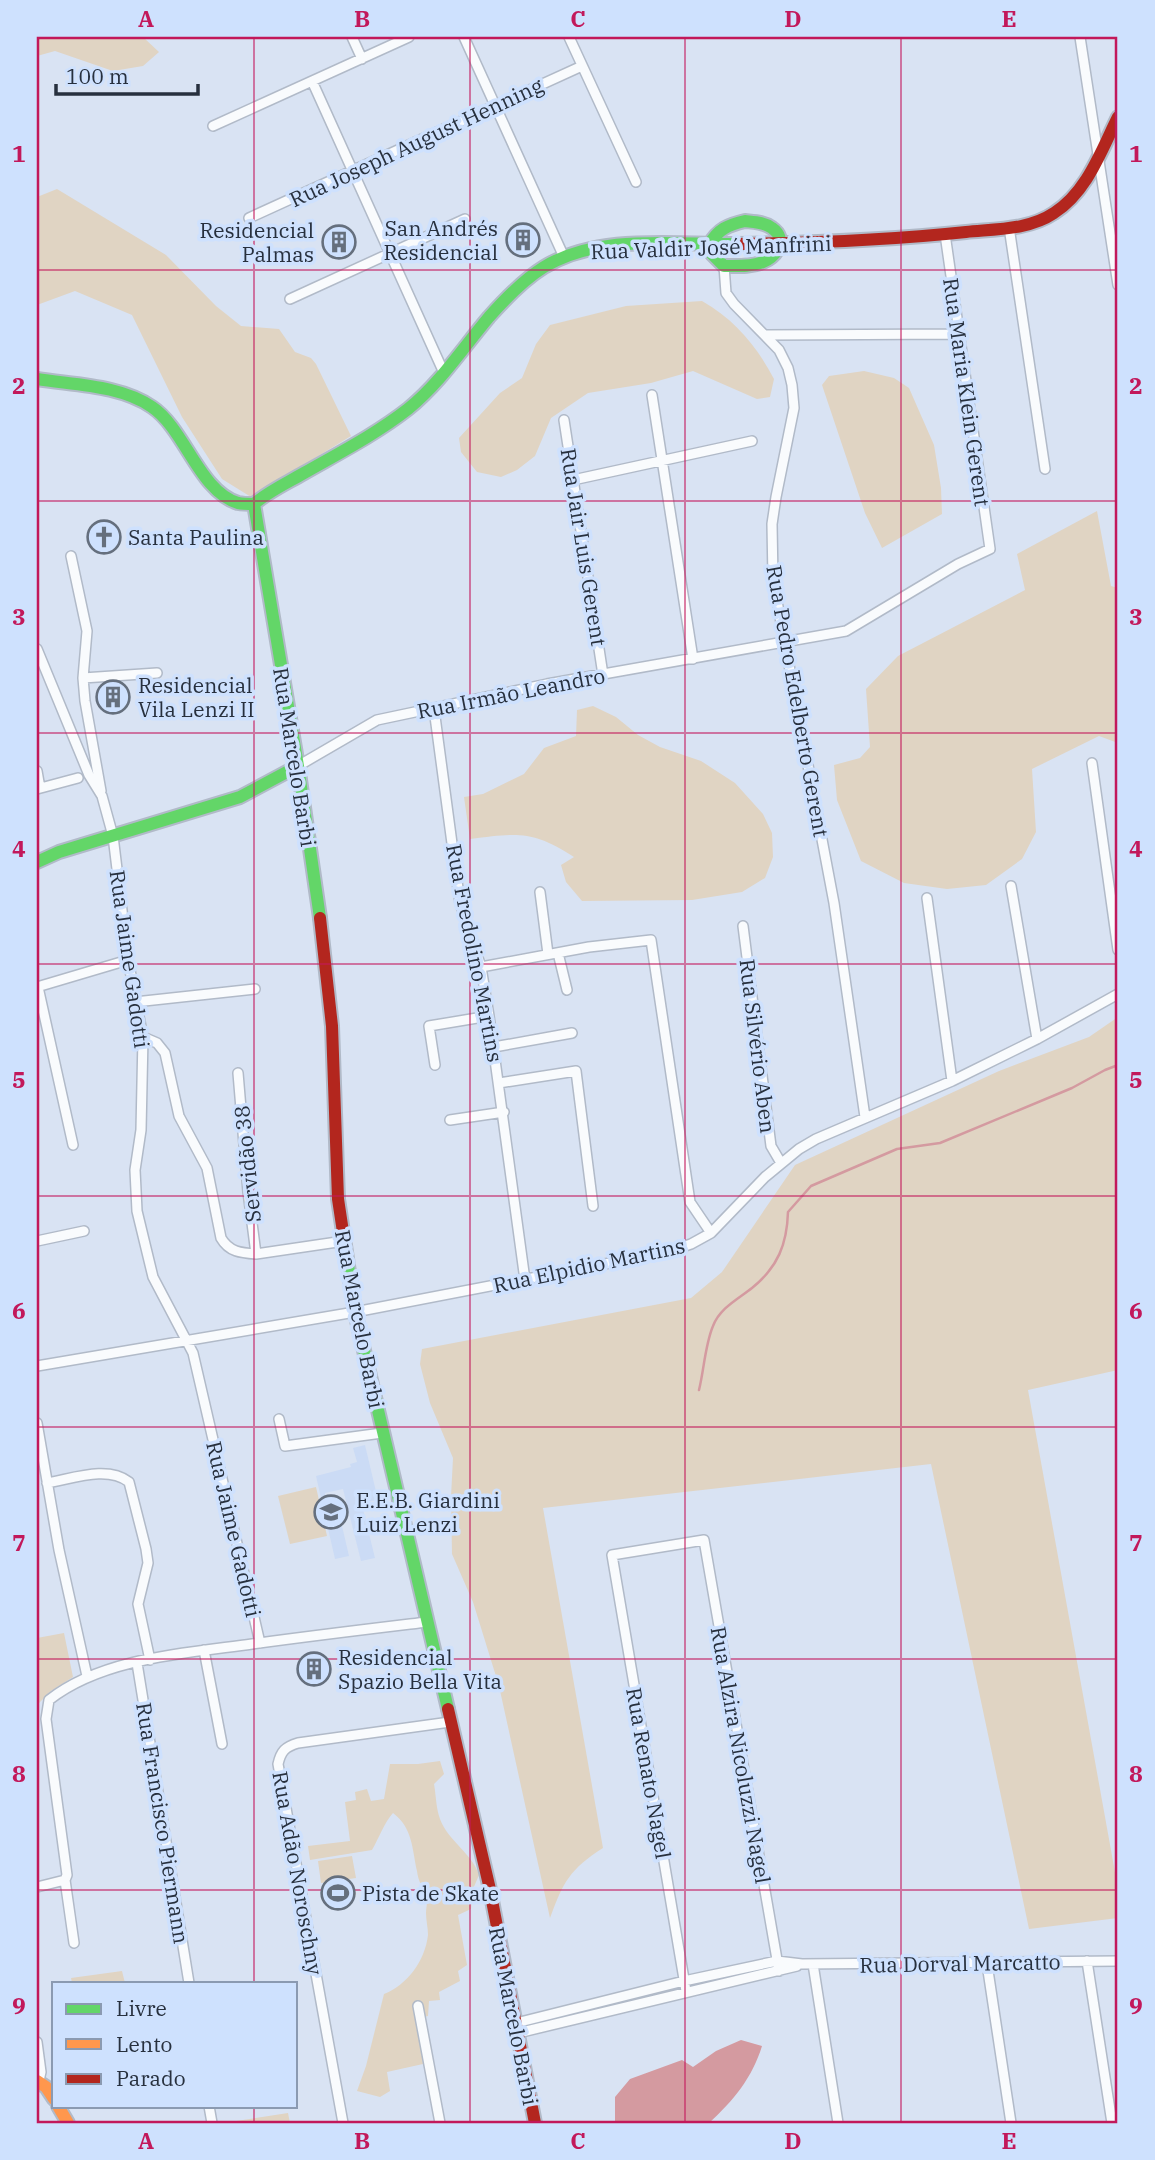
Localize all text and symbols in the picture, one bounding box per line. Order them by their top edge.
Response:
text: A [138,3,154,33]
text: B [354,3,370,33]
text: C [570,3,586,33]
text: D [784,3,802,33]
text: E [1001,3,1017,33]
scale bar [56,52,198,96]
text: 100 m [66,62,129,90]
street label: Rua Joseph August Henning [285,71,548,213]
text: 1 [12,138,26,168]
text: 1 [1129,138,1143,168]
place label: San Andrés Residencial [383,214,498,266]
place label: Residencial Palmas [199,216,314,268]
building icon: San Andrés Residencial [504,221,542,259]
building icon: Residencial Palmas [320,223,358,261]
street label: Rua Valdir José Manfrini [590,229,832,265]
street label: Rua Maria Klein Gerent [937,276,997,508]
text: 2 [12,370,26,400]
text: 2 [1129,370,1143,400]
street label: Rua Jair Luis Gerent [555,446,613,648]
church icon: Santa Paulina [85,518,123,556]
place label: Santa Paulina [128,523,264,551]
street label: Rua Pedro Edelberto Gerent [760,563,836,839]
text: 3 [12,601,26,631]
text: 3 [1129,601,1143,631]
street label: Rua Irmão Leandro [415,661,607,725]
street label: Rua Marcelo Barbi [267,665,323,849]
place label: Residencial Vila Lenzi II [138,671,255,723]
building icon: Residencial Vila Lenzi II [94,678,132,716]
text: 4 [12,833,26,863]
text: 4 [1129,833,1143,863]
street label: Rua Fredolino Martins [440,842,510,1064]
street label: Rua Jaime Gadotti [104,868,156,1050]
street label: Rua Silvério Aben [733,957,783,1135]
text: 5 [12,1064,26,1094]
text: 5 [1129,1064,1143,1094]
street label: Servidão 38 [227,1104,267,1224]
street label: Rua Marcelo Barbi [329,1227,391,1411]
street label: Rua Elpidio Martins [490,1231,688,1299]
text: 6 [12,1295,26,1325]
text: 6 [1129,1295,1143,1325]
street label: Rua Jaime Gadotti [200,1438,268,1620]
place label: E.E.B. Giardini Luiz Lenzi [356,1486,500,1538]
school or university icon: E.E.B. Giardini Luiz Lenzi [312,1493,350,1531]
text: 7 [12,1527,26,1557]
text: 7 [1129,1527,1143,1557]
street label: Rua Alzira Nicoluzzi Nagel [705,1624,777,1886]
place label: Residencial Spazio Bella Vita [338,1643,502,1695]
building icon: Residencial Spazio Bella Vita [295,1650,333,1688]
street label: Rua Renato Nagel [620,1685,678,1861]
street label: Rua Francisco Piermann [130,1700,196,1946]
text: 8 [12,1758,26,1788]
text: 8 [1129,1758,1143,1788]
street label: Rua Adão Noroschny [266,1769,330,1978]
sports icon: Pista de Skate [319,1874,357,1912]
place label: Pista de Skate [362,1879,499,1907]
street label: Rua Marcelo Barbi [483,1924,545,2108]
street label: Rua Dorval Marcatto [859,1947,1061,1979]
legend [52,1982,298,2108]
text: 9 [12,1990,26,2020]
text: 9 [1129,1990,1143,2020]
text: Livre [116,1994,167,2022]
text: Lento [116,2030,172,2058]
text: Parado [116,2064,186,2092]
text: A [138,2125,154,2155]
text: B [354,2125,370,2155]
text: C [570,2125,586,2155]
text: D [784,2125,802,2155]
text: E [1001,2125,1017,2155]

